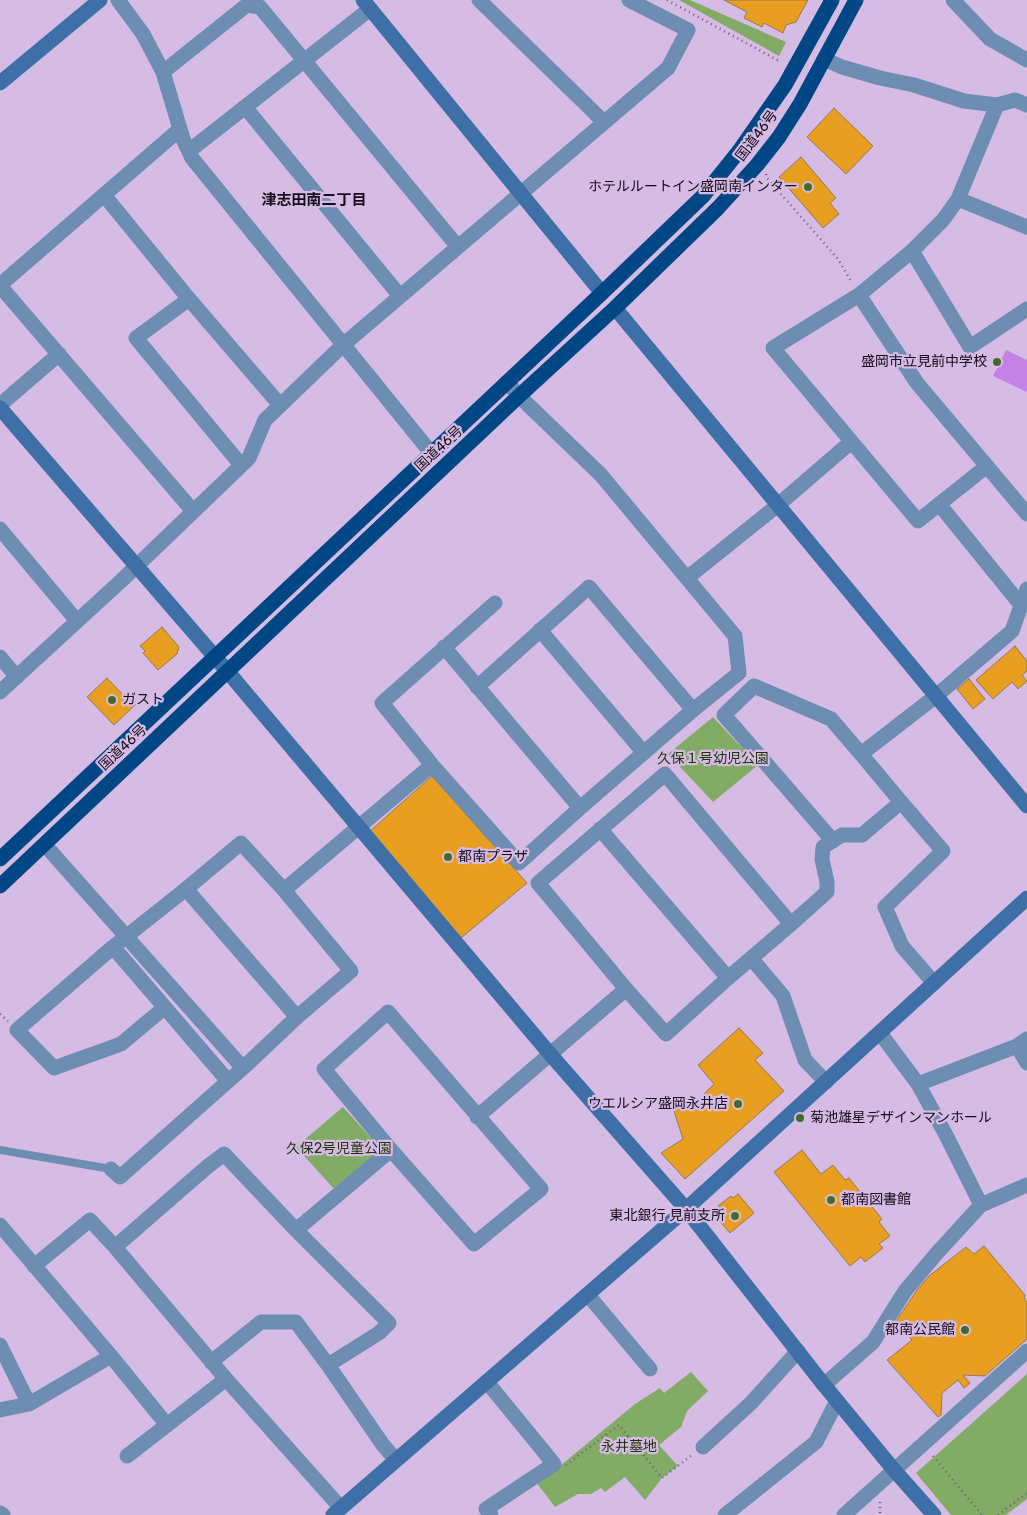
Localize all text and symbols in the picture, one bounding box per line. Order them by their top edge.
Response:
street label: 国道46号 [732,107,782,165]
place label: ホテルルートイン盛岡南インター [588,179,798,195]
marker: ホテルルートイン盛岡南インター [802,181,814,193]
district label: 津志田南二丁目 [262,192,366,210]
place label: 盛岡市立見前中学校 [861,354,987,370]
marker: 盛岡市立見前中学校 [991,356,1003,368]
street label: 国道46号 [412,423,466,475]
place label: ガスト [122,692,164,708]
marker: ガスト [106,694,118,706]
street label: 国道46号 [96,722,150,774]
park label: 久保１号幼児公園 [657,751,769,767]
place label: 都南プラザ [458,849,528,865]
marker: 都南プラザ [442,851,454,863]
place label: ウエルシア盛岡永井店 [588,1096,728,1112]
marker: ウエルシア盛岡永井店 [732,1098,744,1110]
place label: 菊池雄星デザインマンホール [810,1110,992,1126]
marker: 菊池雄星デザインマンホール [794,1112,806,1124]
park label: 久保2号児童公園 [286,1141,392,1157]
place label: 都南図書館 [841,1192,911,1208]
marker: 都南図書館 [825,1194,837,1206]
place label: 東北銀行 見前支所 [610,1208,725,1224]
marker: 東北銀行 見前支所 [729,1210,741,1222]
place label: 都南公民館 [885,1322,955,1338]
marker: 都南公民館 [959,1324,971,1336]
park label: 永井墓地 [601,1439,657,1455]

